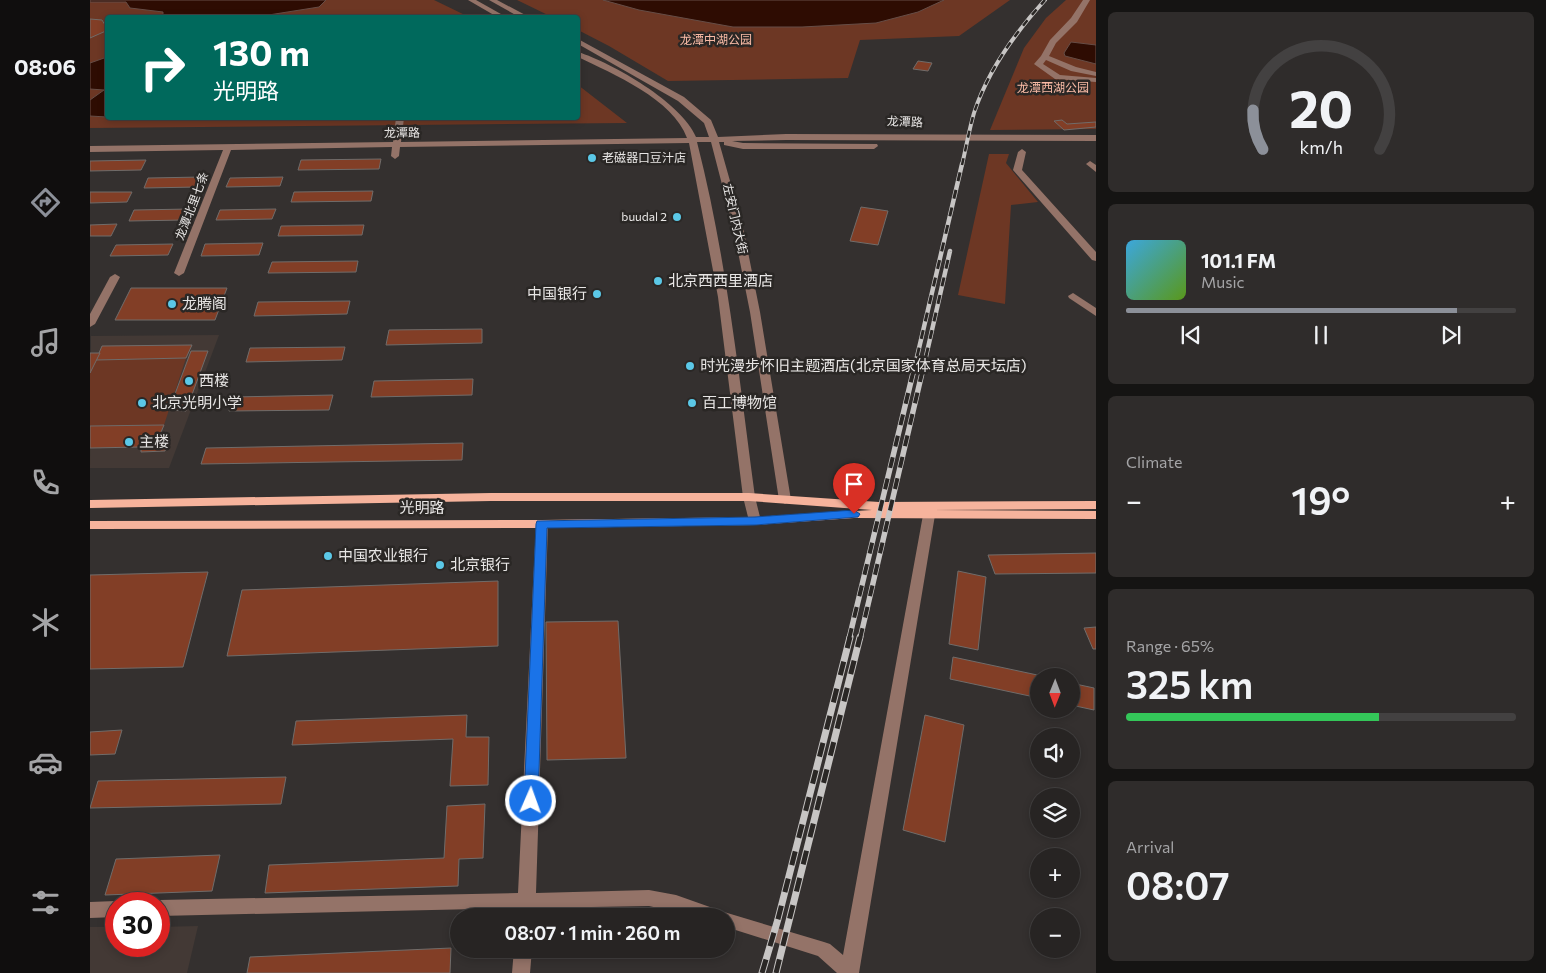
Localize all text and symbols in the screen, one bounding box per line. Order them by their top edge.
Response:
text: 130 m [213,30,310,73]
park label: 龙潭中湖公园 [680,32,752,46]
icon: right [130,35,195,100]
text: 08:06 [14,53,76,80]
text: 20 [1289,75,1353,139]
text: 光明路 [213,77,279,104]
park label: 龙潭西湖公园 [1017,80,1089,94]
street label: 龙潭路 [887,113,923,129]
street label: 龙潭路 [384,125,420,139]
text: km/h [1299,136,1343,158]
place label: 老磁器口豆汁店 [602,150,686,164]
marker: 老磁器口豆汁店 [586,152,598,164]
street label: 龙潭北里七条 [172,170,211,242]
street label: 左安门内大街 [721,182,751,255]
icon: directions [28,185,63,220]
place label: buudal 2 [621,209,667,223]
marker: buudal 2 [671,211,683,223]
text: 101.1 FM [1201,249,1276,272]
place label: 北京西西里酒店 [668,271,773,289]
text: Music [1201,272,1245,291]
marker: 北京西西里酒店 [652,275,664,287]
place label: 中国银行 [527,284,587,302]
marker: 中国银行 [591,288,603,300]
place label: 龙腾阁 [182,294,227,312]
marker: 龙腾阁 [166,298,178,310]
icon: previous [1177,321,1205,349]
icon: pause [1307,321,1335,349]
icon: next [1437,321,1465,349]
icon: music [28,325,63,360]
place label: 时光漫步怀旧主题酒店(北京国家体育总局天坛店) [700,356,1027,374]
marker: 时光漫步怀旧主题酒店(北京国家体育总局天坛店) [684,360,696,372]
place label: 西楼 [199,371,229,389]
marker: 西楼 [183,375,195,387]
place label: 北京光明小学 [152,393,242,411]
place label: 百工博物馆 [702,393,777,411]
marker: 北京光明小学 [136,397,148,409]
marker: 百工博物馆 [686,397,698,409]
place label: 主楼 [139,432,169,450]
marker: 主楼 [123,436,135,448]
text: Climate [1126,452,1182,471]
pin [833,463,875,514]
icon: phone [28,465,63,500]
icon: arrive [840,470,868,498]
text: 19° [1291,476,1350,523]
text: − [1126,483,1142,517]
text: + [1500,483,1516,517]
street label: 光明路 [399,498,445,516]
place label: 中国农业银行 [338,546,428,564]
marker: 中国农业银行 [322,550,334,562]
place label: 北京银行 [450,555,510,573]
marker: 北京银行 [434,559,446,571]
icon: climate [28,605,63,640]
text: Range · 65% [1126,636,1214,655]
text: 325 km [1126,660,1253,707]
north arrow [1030,668,1080,718]
map controls [1030,668,1080,958]
button: sound [1030,728,1080,778]
icon: car [28,745,63,780]
position arrow [504,774,556,826]
button: layers [1030,788,1080,838]
text: Arrival [1126,837,1174,856]
button: + [1030,848,1080,898]
text: 08:07 [1126,861,1230,908]
icon: filters [28,885,63,920]
speed limit sign: 30 [105,892,170,957]
button: − [1030,908,1080,958]
text: 08:07 · 1 min · 260 m [505,921,680,944]

